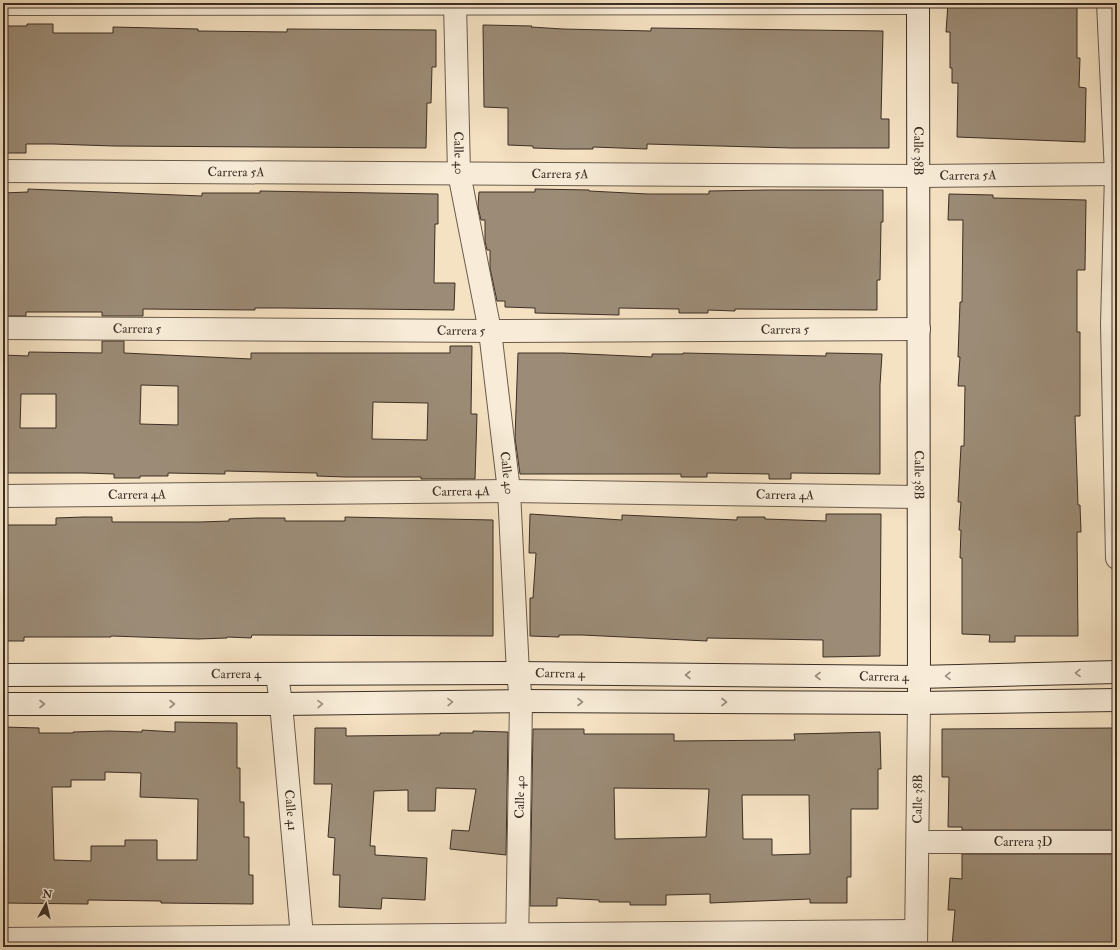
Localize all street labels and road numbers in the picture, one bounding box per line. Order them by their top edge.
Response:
street label: Calle 38B [910,126,926,176]
street label: Calle 40 [450,131,467,175]
street label: Carrera 5A [208,164,265,180]
street label: Carrera 5A [532,166,589,182]
street label: Carrera 5A [939,167,997,184]
street label: Carrera 5 [113,321,162,337]
street label: Carrera 5 [761,322,810,338]
street label: Carrera 5 [437,323,486,339]
street label: Calle 40 [496,450,517,495]
street label: Calle 38B [911,450,927,500]
street label: Carrera 4A [432,483,491,500]
street label: Carrera 4A [108,486,167,503]
street label: Carrera 4A [756,487,815,503]
street label: Carrera 4 [535,665,586,682]
street label: Carrera 4 [211,666,262,682]
street label: Carrera 4 [859,668,910,685]
street label: Calle 38B [910,774,926,824]
street label: Calle 40 [512,775,528,819]
street label: Calle 41 [281,789,300,832]
street label: Carrera 3D [994,834,1052,850]

